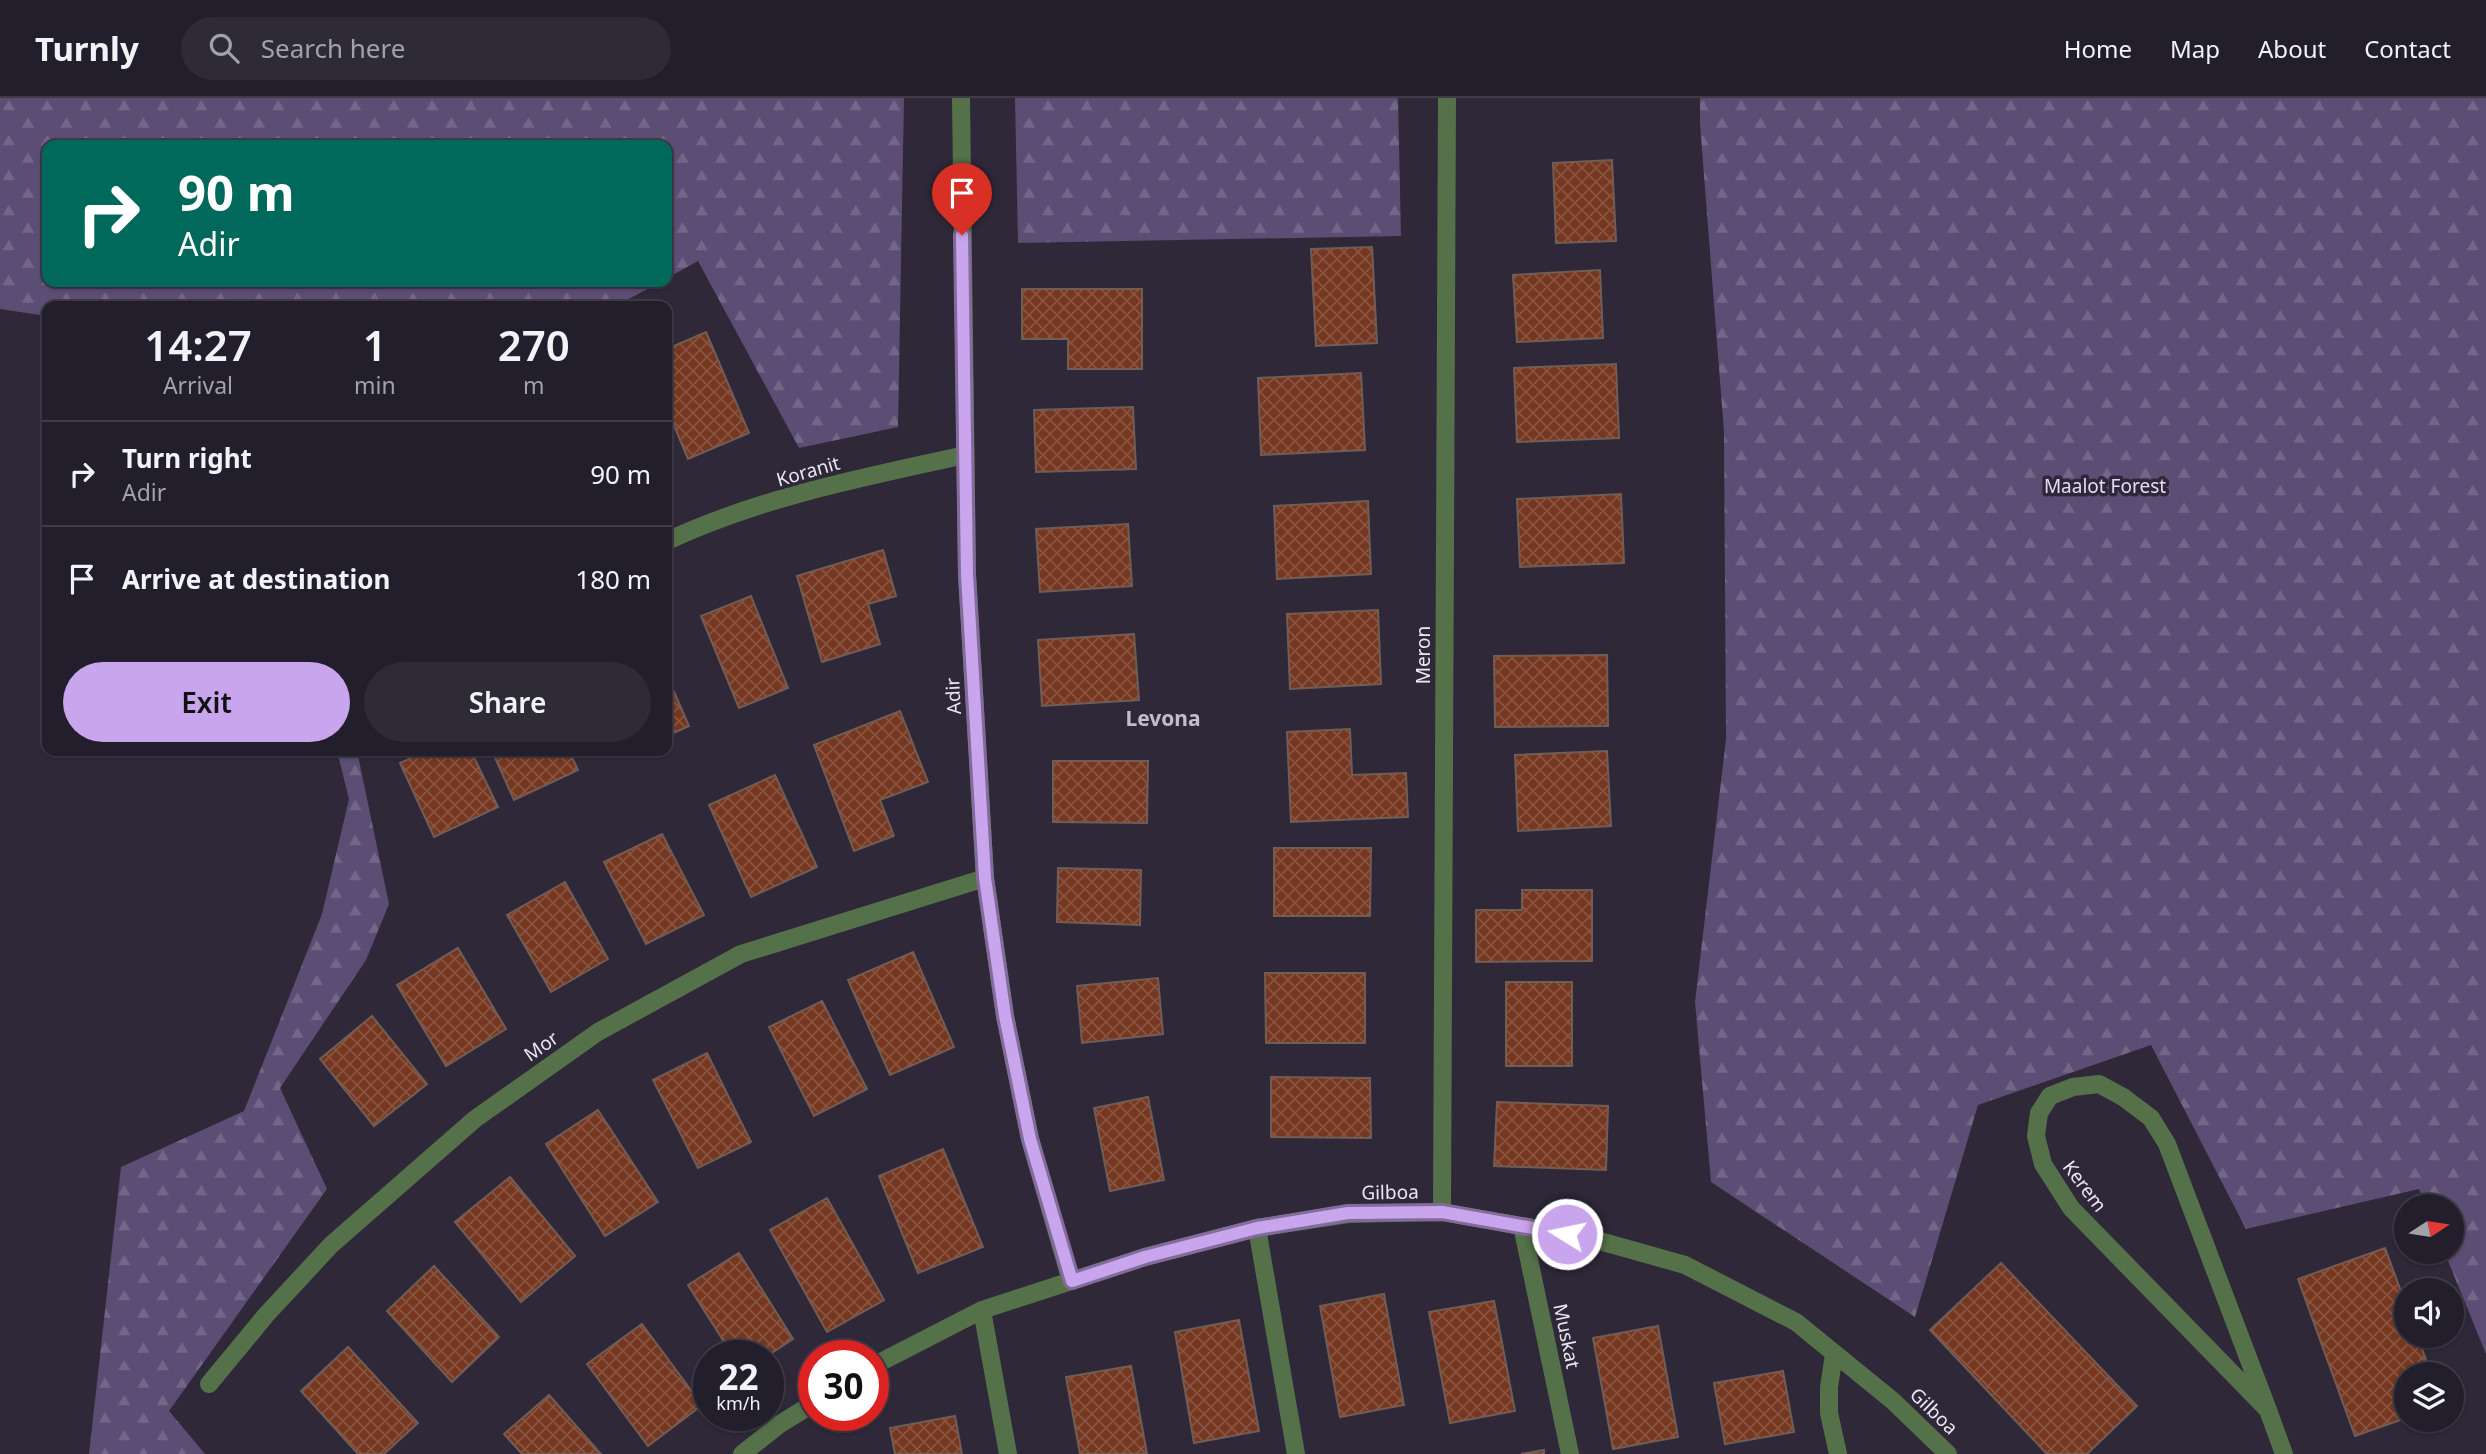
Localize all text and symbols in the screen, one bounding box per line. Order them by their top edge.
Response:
search box [181,17,671,80]
text: Turnly [35,26,139,71]
icon: search [205,29,243,67]
text: Search here [261,30,405,66]
text: Home [2064,32,2132,65]
text: Map [2170,32,2220,65]
text: About [2258,32,2326,65]
text: Contact [2364,32,2451,65]
text: 90 m [178,159,295,225]
pin [932,163,992,235]
icon: right [63,168,154,259]
icon: arrive [943,174,981,212]
text: Adir [178,222,240,265]
text: 14:27 [144,316,252,373]
text: 1 [363,316,387,373]
text: 270 [498,316,570,373]
text: Arrival [163,369,233,401]
text: min [354,369,396,401]
text: m [523,369,545,401]
text: Turn right [122,440,252,476]
street label: Koranit [773,450,843,492]
icon: right [63,455,101,493]
text: 90 m [590,456,651,492]
park label: Maalot Forest [2044,473,2166,499]
text: Adir [122,476,166,508]
icon: arrive [63,560,101,598]
text: Arrive at destination [122,561,391,597]
text: 180 m [575,561,651,597]
street label: Meron [1410,626,1436,684]
button: Exit [63,662,350,742]
button: Share [364,662,651,742]
street label: Adir [939,677,967,715]
district label: Levona [1125,704,1201,732]
street label: Mor [519,1025,564,1067]
street label: Kerem [2057,1155,2113,1217]
street label: Gilboa [1361,1179,1419,1205]
north arrow [2394,1194,2464,1264]
map controls [2394,1194,2464,1432]
position arrow [1530,1197,1604,1271]
button: sound [2394,1278,2464,1348]
street label: Muskat [1547,1301,1587,1371]
speed limit sign: 30 [798,1340,889,1431]
text: 22 [718,1353,759,1400]
button: layers [2394,1362,2464,1432]
street label: Gilboa [1904,1382,1964,1440]
text: km/h [716,1391,761,1415]

